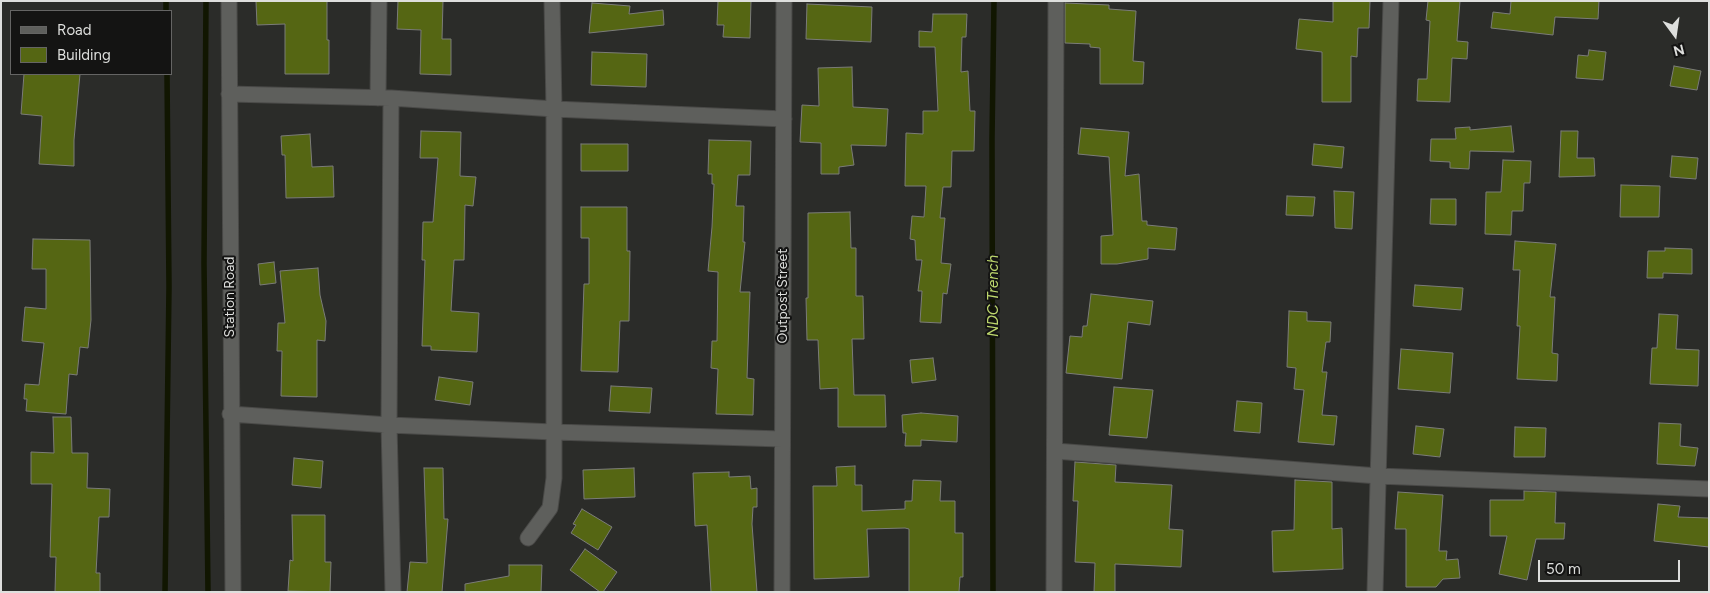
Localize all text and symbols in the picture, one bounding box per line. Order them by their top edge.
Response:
legend [10,10,172,75]
north arrow [1650,10,1700,60]
text: Road [57,21,92,39]
text: N [1671,40,1686,60]
text: Building [57,46,111,64]
street label: Outpost Street [775,249,791,343]
water label: NDC Trench [985,255,1003,337]
street label: Station Road [222,256,238,338]
scale bar [1540,550,1682,582]
text: 50 m [1546,560,1581,578]

